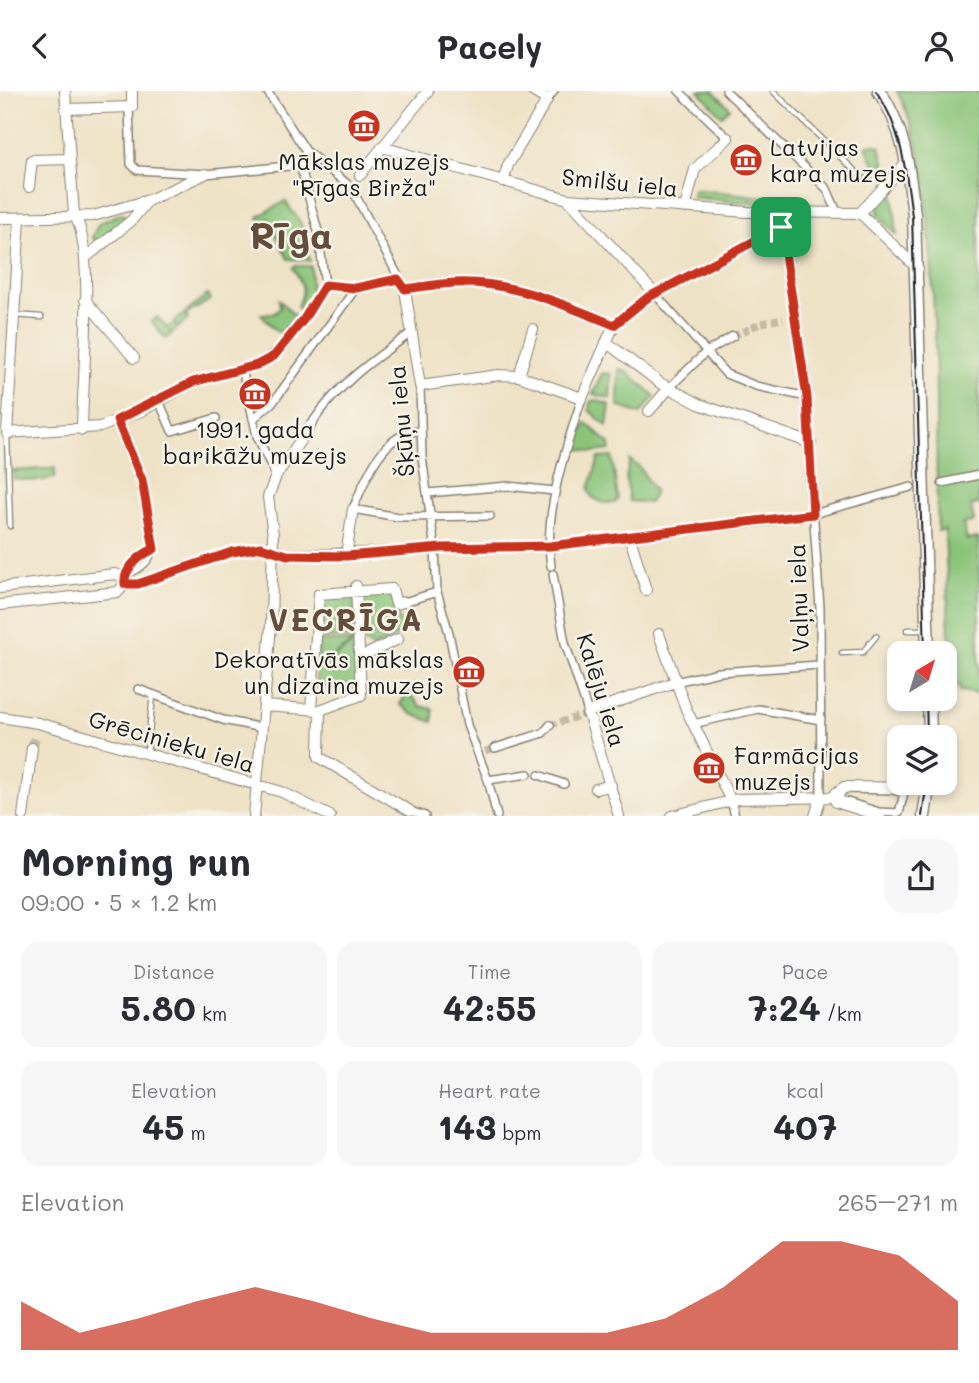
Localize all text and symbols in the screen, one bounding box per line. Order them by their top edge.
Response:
text: Pacely [437,25,542,67]
icon: back [21,27,59,65]
icon: person [920,27,958,65]
museum icon: Mākslas muzejs "Rīgas Birža" [345,107,383,145]
place label: Latvijas kara muzejs [770,132,907,188]
museum icon: Latvijas kara muzejs [727,141,765,179]
place label: Mākslas muzejs "Rīgas Birža" [278,146,450,202]
street label: Smilšu iela [560,161,680,203]
pin [751,197,811,257]
icon: arrive [762,208,800,246]
district label: Rīga [249,210,333,258]
street label: Šķūņu iela [381,364,422,478]
museum icon: 1991. gada barikāžu muzejs [236,375,274,413]
place label: 1991. gada barikāžu muzejs [163,414,347,470]
street label: Vaļņu iela [781,543,816,653]
district label: VECRĪGA [268,599,424,639]
street label: Kalēju iela [570,629,634,751]
north arrow [887,641,957,711]
map controls [887,641,957,795]
place label: Dekoratīvās mākslas un dizaina muzejs [213,644,444,700]
museum icon: Dekoratīvās mākslas un dizaina muzejs [450,653,488,691]
street label: Grēcinieku iela [86,703,258,779]
button: layers [887,725,957,795]
place label: Farmācijas muzejs [734,740,859,796]
museum icon: Farmācijas muzejs [690,749,728,787]
text: Morning run [21,836,251,886]
button: share [884,839,958,913]
text: 09:00 · 5 × 1.2 km [21,887,217,917]
text: Distance [133,959,215,984]
text: Time [468,959,511,984]
text: Pace [782,959,828,984]
text: 5.80 [120,984,196,1030]
text: 42:55 [443,984,536,1030]
text: 7:24 [748,984,821,1030]
text: km [196,1001,227,1026]
text: /km [821,1001,862,1026]
text: Elevation [131,1078,216,1103]
text: Heart rate [438,1078,541,1103]
text: kcal [786,1078,824,1103]
text: 45 [142,1103,185,1149]
text: 143 [438,1103,496,1149]
text: 407 [773,1103,837,1149]
text: m [185,1120,206,1145]
text: bpm [496,1120,541,1145]
text: Elevation [21,1187,124,1217]
text: 265–271 m [837,1187,958,1217]

